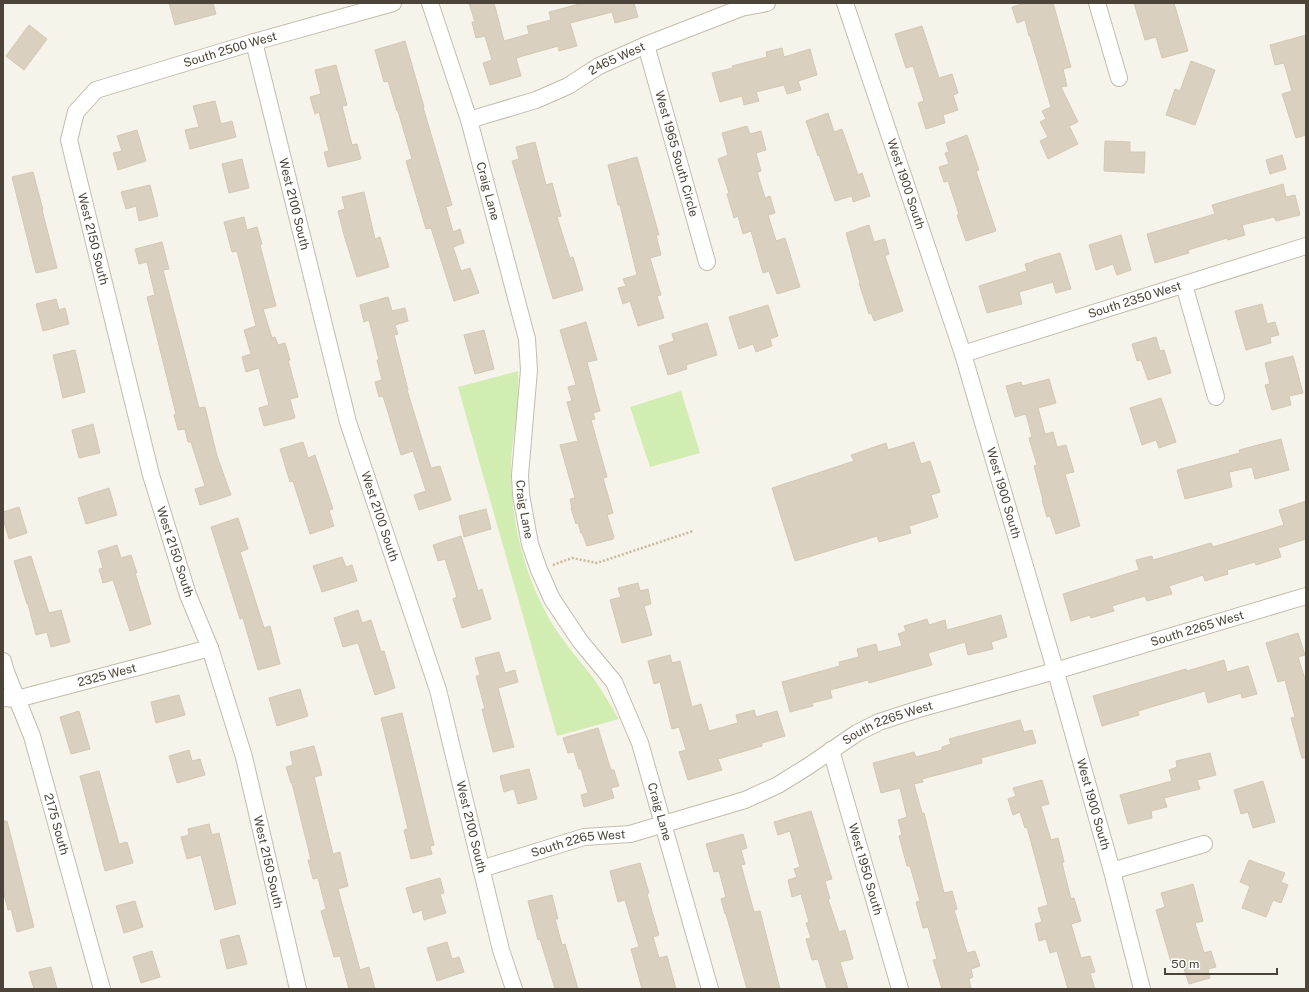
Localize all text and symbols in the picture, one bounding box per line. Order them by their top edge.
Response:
street label: South 2500 West [182,29,279,70]
street label: 2465 West [586,39,647,78]
street label: West 1965 South Circle [652,89,701,219]
street label: West 1900 South [884,137,928,231]
street label: West 2100 South [276,157,312,252]
street label: Craig Lane [473,160,502,222]
street label: West 2150 South [75,191,111,287]
street label: South 2350 West [1086,279,1183,321]
street label: West 1900 South [984,446,1023,540]
street label: West 2100 South [358,470,401,563]
street label: Craig Lane [513,479,536,540]
street label: West 2150 South [154,505,196,599]
street label: South 2265 West [1149,608,1246,649]
street label: 2325 West [76,661,138,690]
street label: South 2265 West [840,698,935,748]
street label: West 1900 South [1074,757,1113,852]
street label: West 2100 South [453,779,489,874]
street label: Craig Lane [645,781,675,843]
street label: 2175 South [41,792,72,857]
street label: West 2150 South [251,814,285,910]
street label: West 1950 South [846,822,885,917]
street label: South 2265 West [529,827,626,860]
scale bar [1165,950,1277,976]
text: 50 m [1171,957,1199,971]

